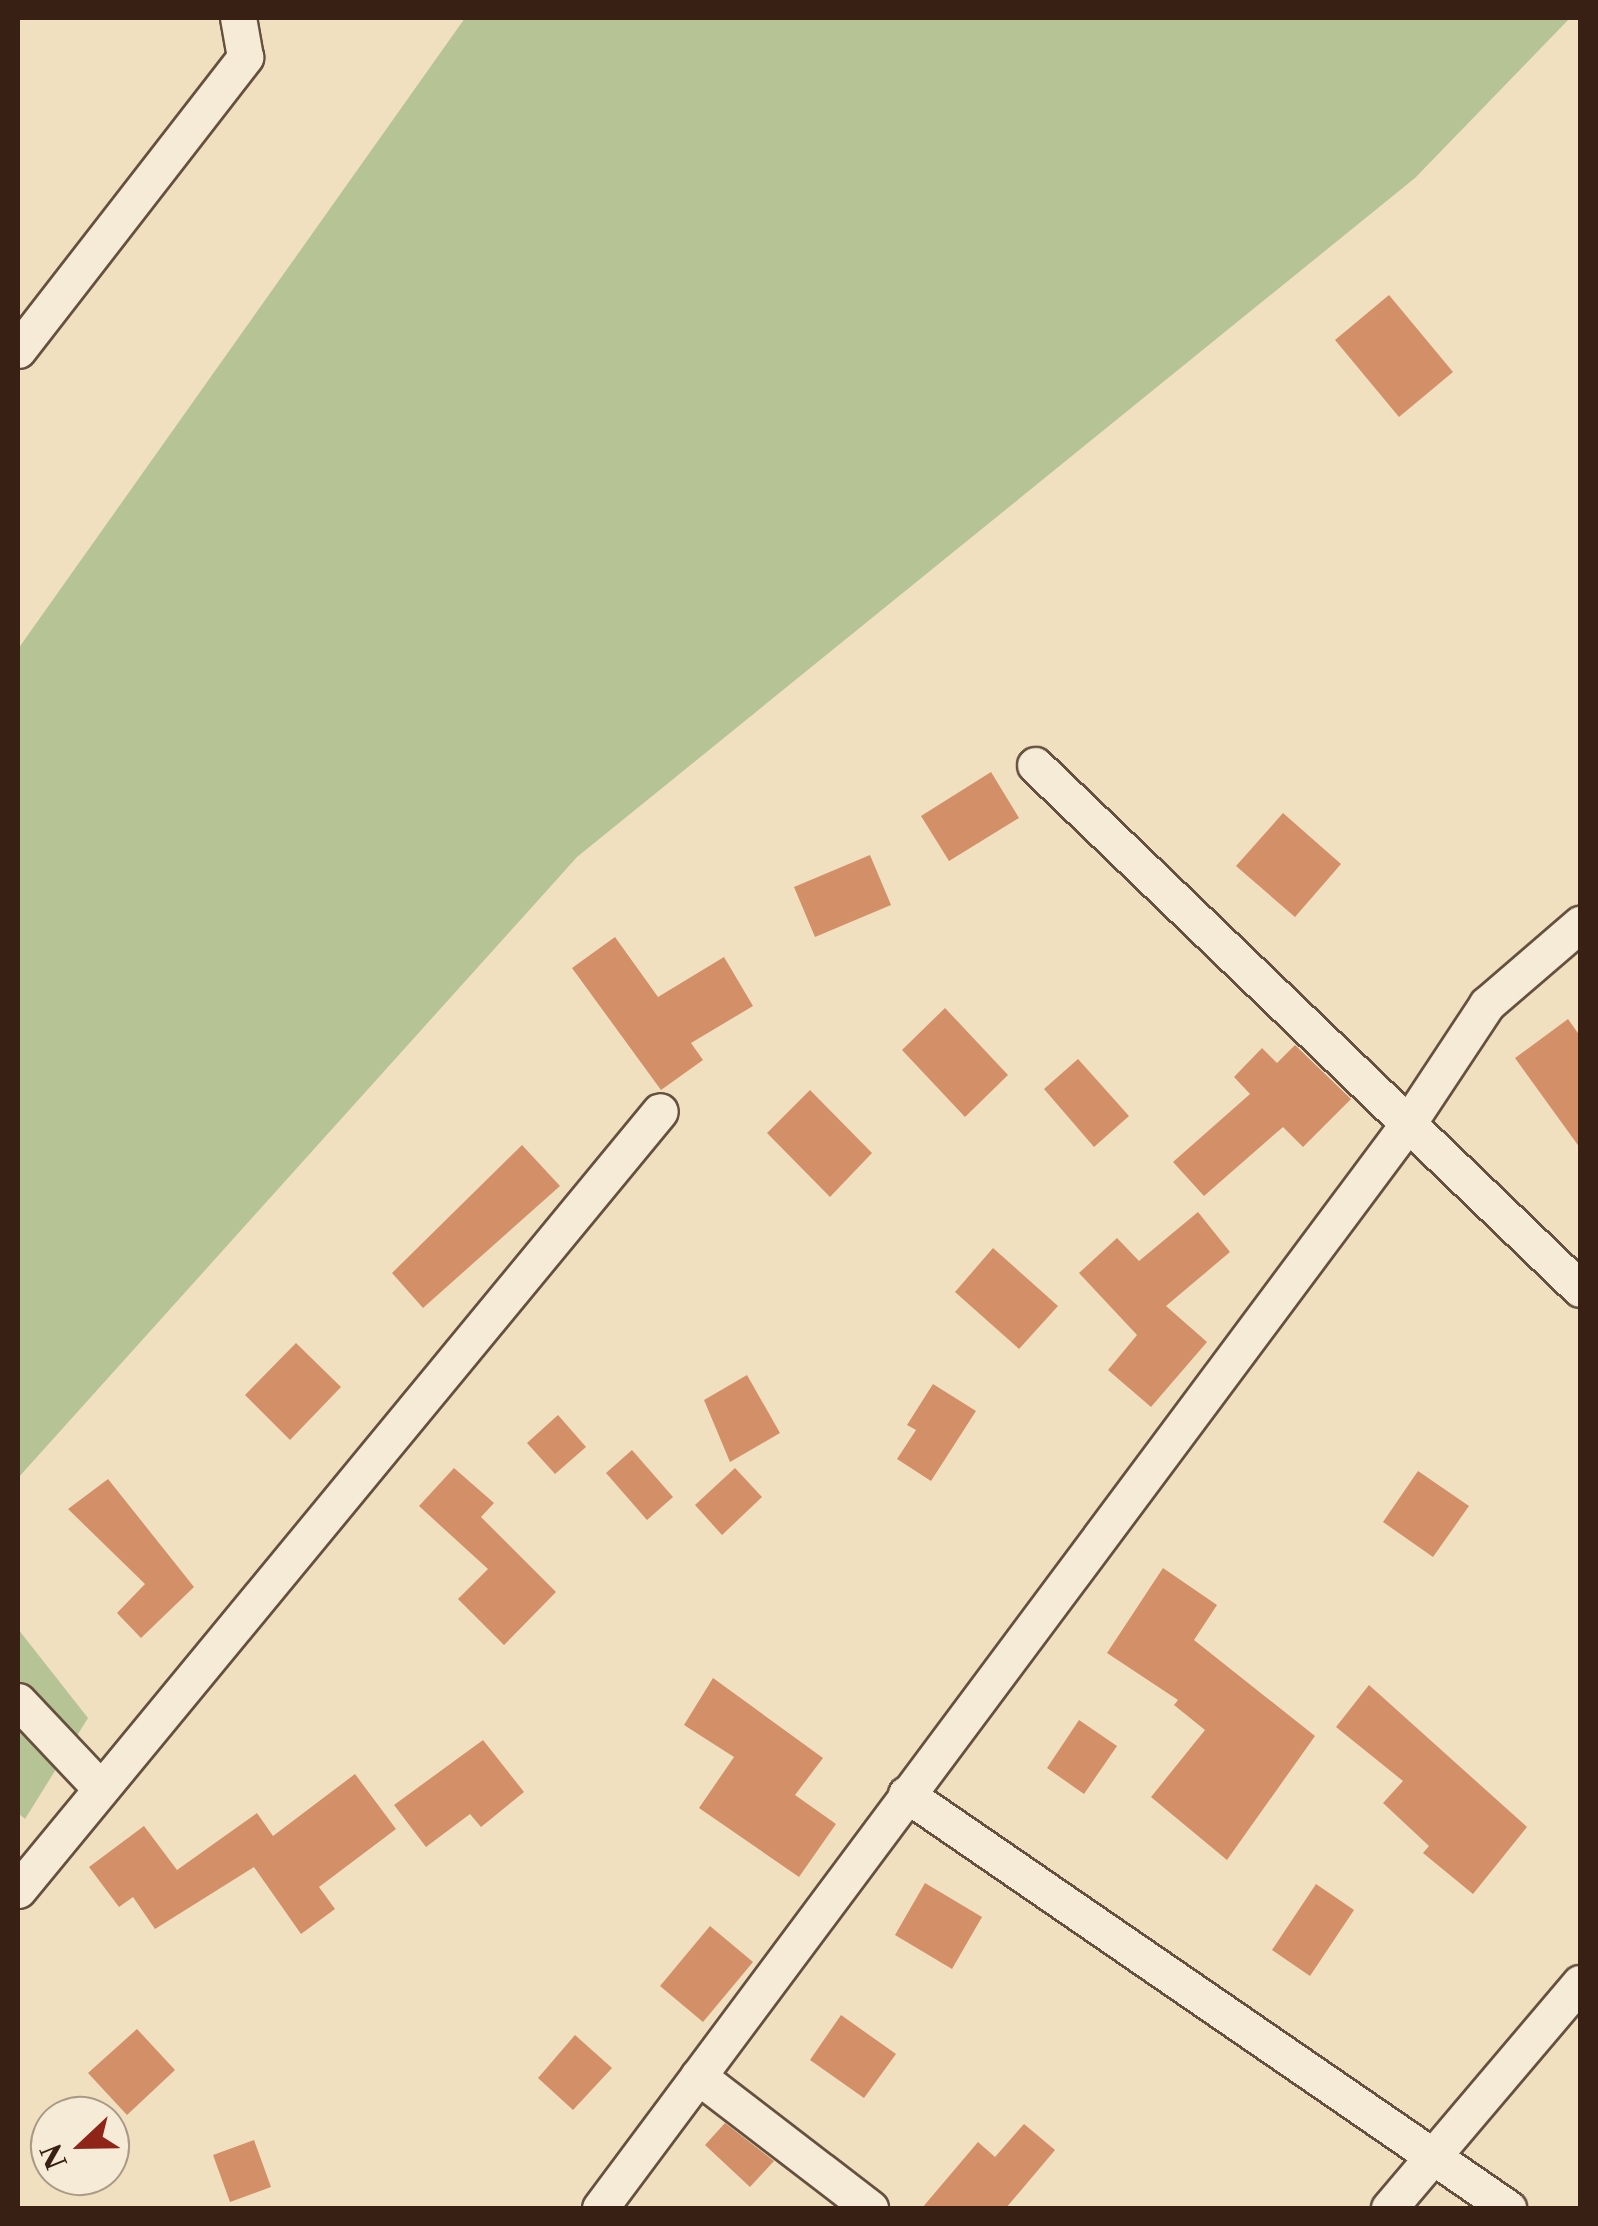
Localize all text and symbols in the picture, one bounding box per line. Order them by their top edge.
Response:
north arrow [30,2096,130,2196]
text: N [34,2139,74,2174]

